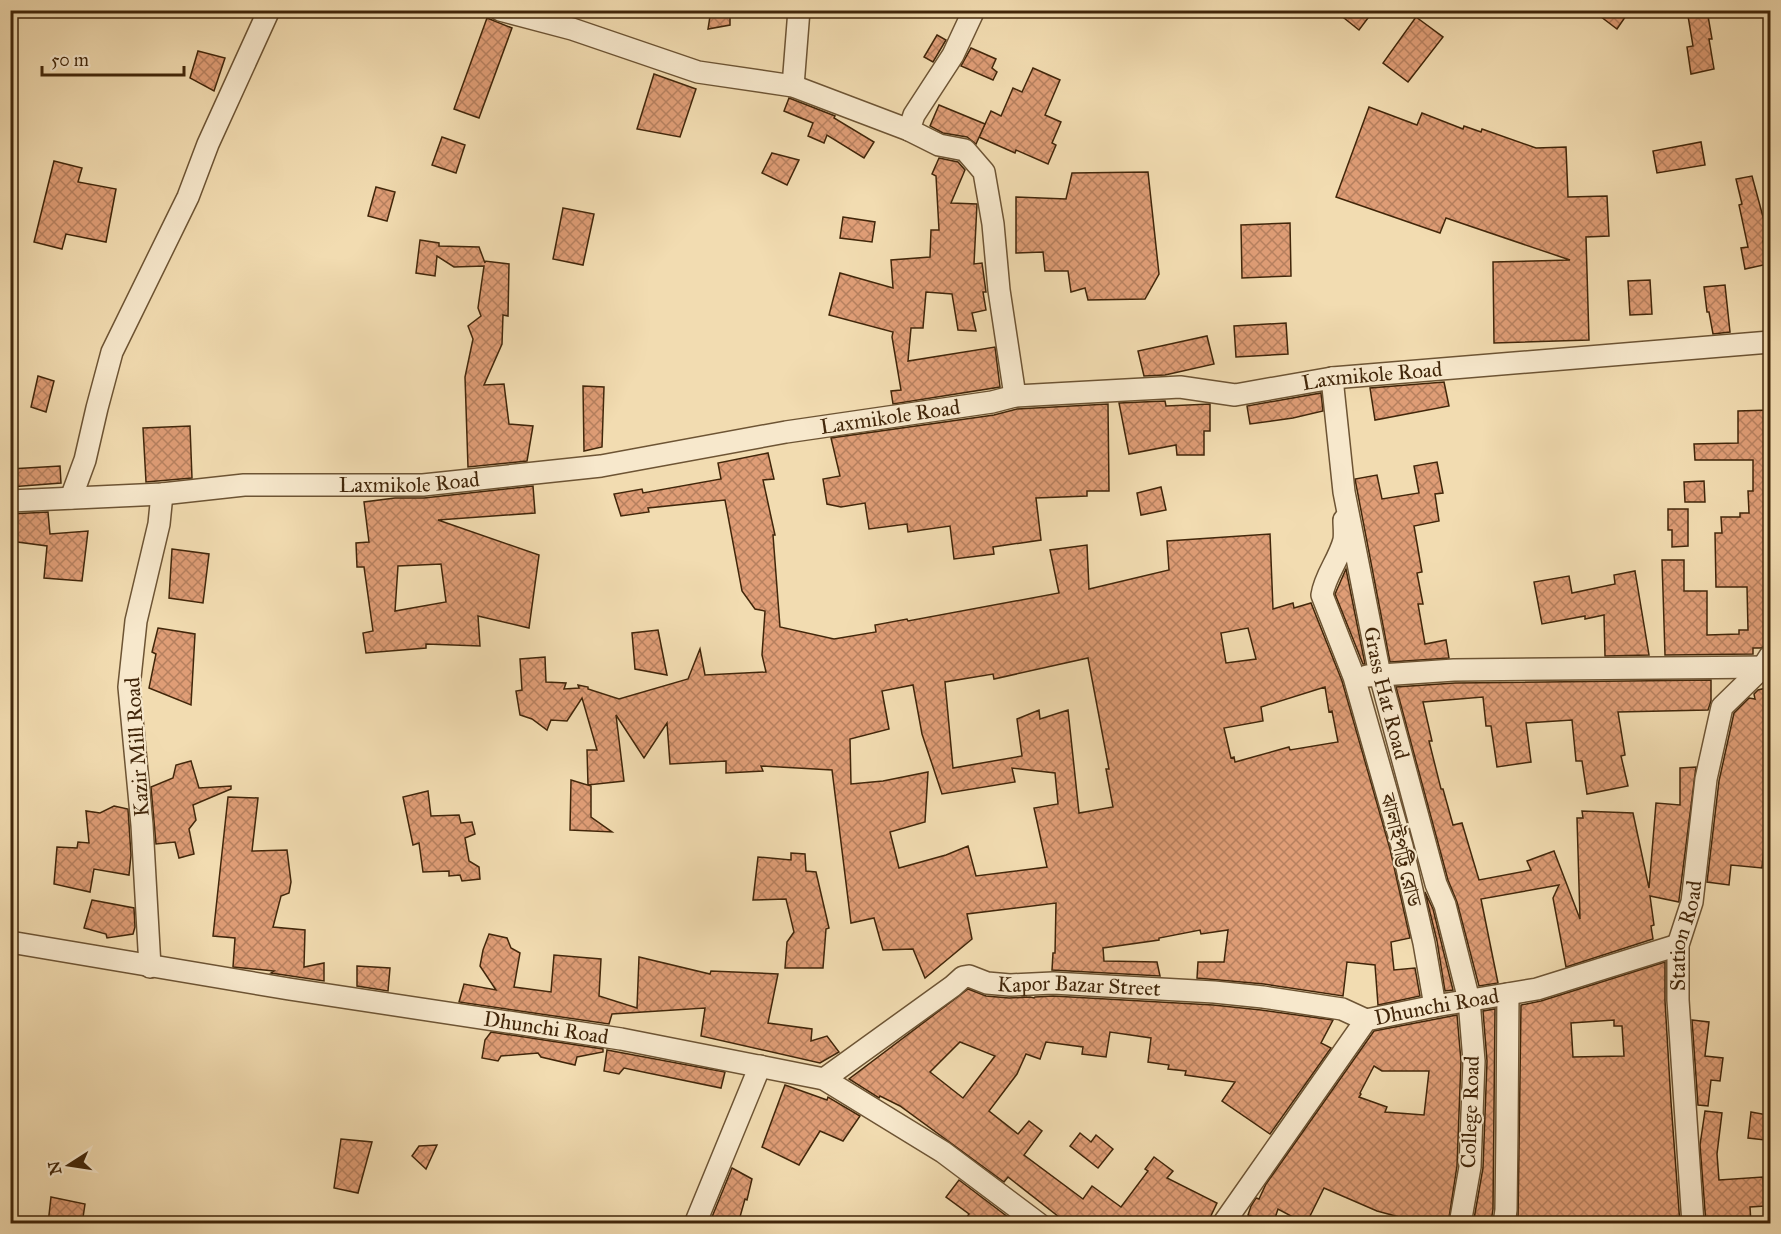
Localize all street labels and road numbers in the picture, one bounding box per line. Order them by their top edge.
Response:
street label: Laxmikole Road [1300,356,1444,396]
street label: Laxmikole Road [818,394,962,440]
street label: Laxmikole Road [339,466,481,498]
street label: Grass Hat Road [1358,624,1415,763]
street label: Kazir Mill Road [119,676,155,818]
street label: ঝালাইপট্টি রোড [1374,790,1428,910]
street label: Station Road [1664,878,1707,991]
street label: Kapor Bazar Street [996,970,1162,1002]
street label: Dhunchi Road [1372,982,1501,1031]
street label: Dhunchi Road [482,1005,611,1050]
street label: College Road [1455,1055,1485,1169]

